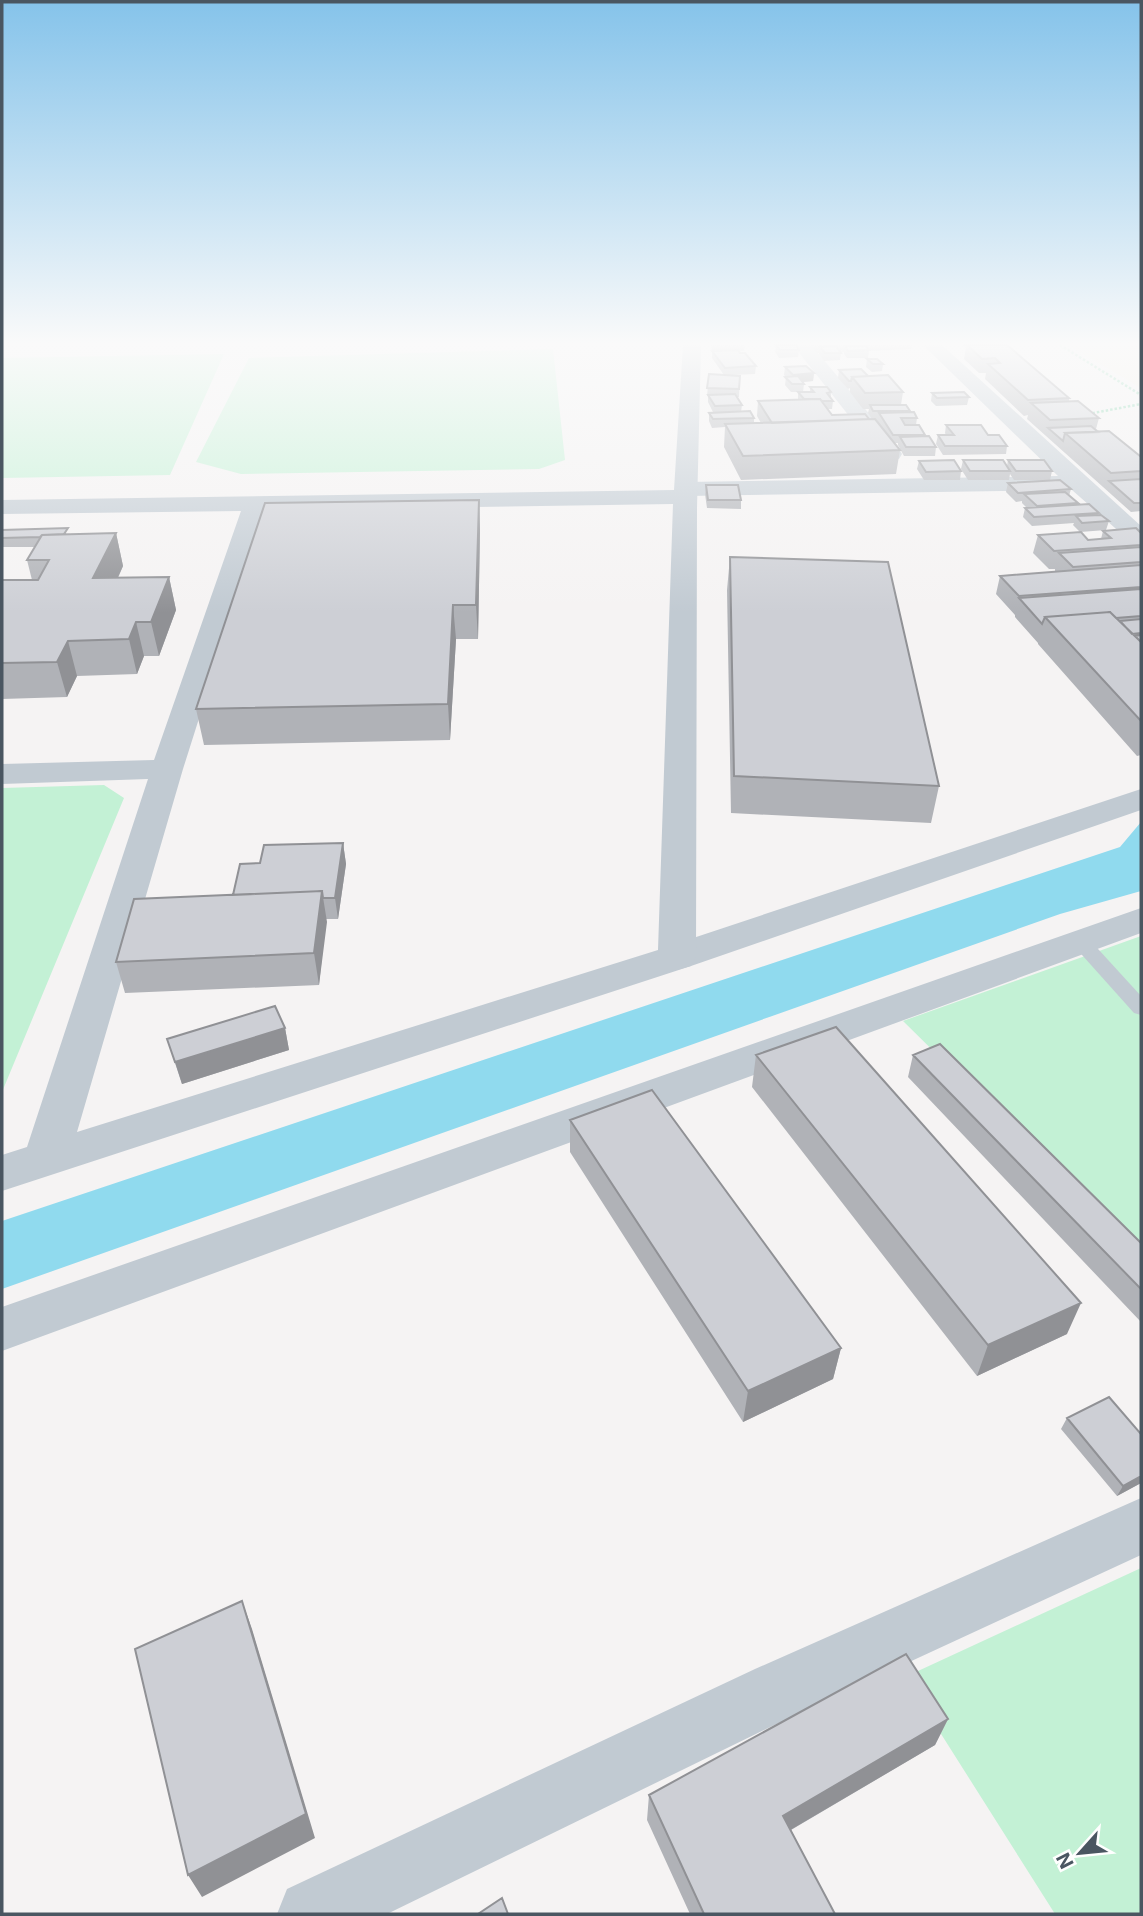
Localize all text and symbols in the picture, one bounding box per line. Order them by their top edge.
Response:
north arrow [1045,1818,1115,1888]
text: N [1052,1849,1079,1872]

